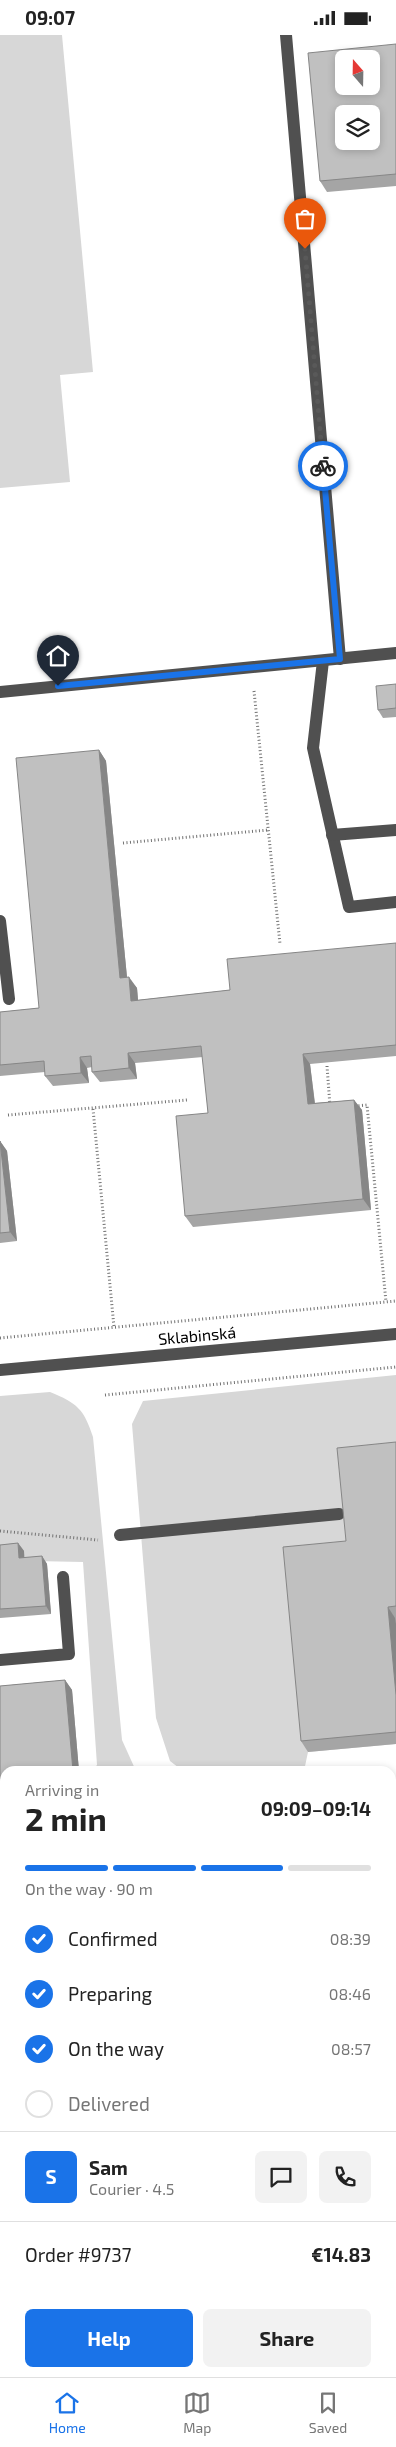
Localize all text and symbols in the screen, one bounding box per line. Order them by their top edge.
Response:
text: 09:07 [25,6,75,29]
north arrow [335,50,380,95]
map controls [335,50,380,150]
button: layers [335,105,380,150]
pin [284,198,326,249]
icon: bag [291,205,319,233]
courier [298,441,348,491]
icon: bike [309,452,337,480]
pin [37,635,79,686]
icon: home [44,642,72,670]
street label: Sklabinská [157,1322,237,1348]
text: Arriving in [25,1780,99,1799]
text: 09:09–09:14 [261,1797,371,1820]
text: 2 min [25,1799,107,1837]
text: On the way · 90 m [25,1879,153,1898]
icon: check [25,1925,53,1953]
text: Confirmed [68,1927,158,1950]
text: 08:39 [330,1929,371,1948]
icon: check [25,1980,53,2008]
text: Preparing [68,1982,152,2005]
text: 08:46 [329,1984,371,2003]
icon: check [25,2035,53,2063]
text: On the way [68,2037,164,2060]
text: 08:57 [331,2039,371,2058]
text: Delivered [68,2092,150,2115]
button: chat [255,2151,307,2203]
button: phone [319,2151,371,2203]
text: Sam [89,2156,128,2179]
text: S [45,2165,57,2188]
text: Courier · 4.5 [89,2179,174,2198]
text: Order #9737 [25,2243,132,2266]
text: €14.83 [311,2243,371,2266]
button: Help [25,2309,193,2367]
button: Share [203,2309,371,2367]
tab: Home [49,2389,86,2436]
tab: Map [183,2389,211,2436]
tab: Saved [309,2389,347,2436]

